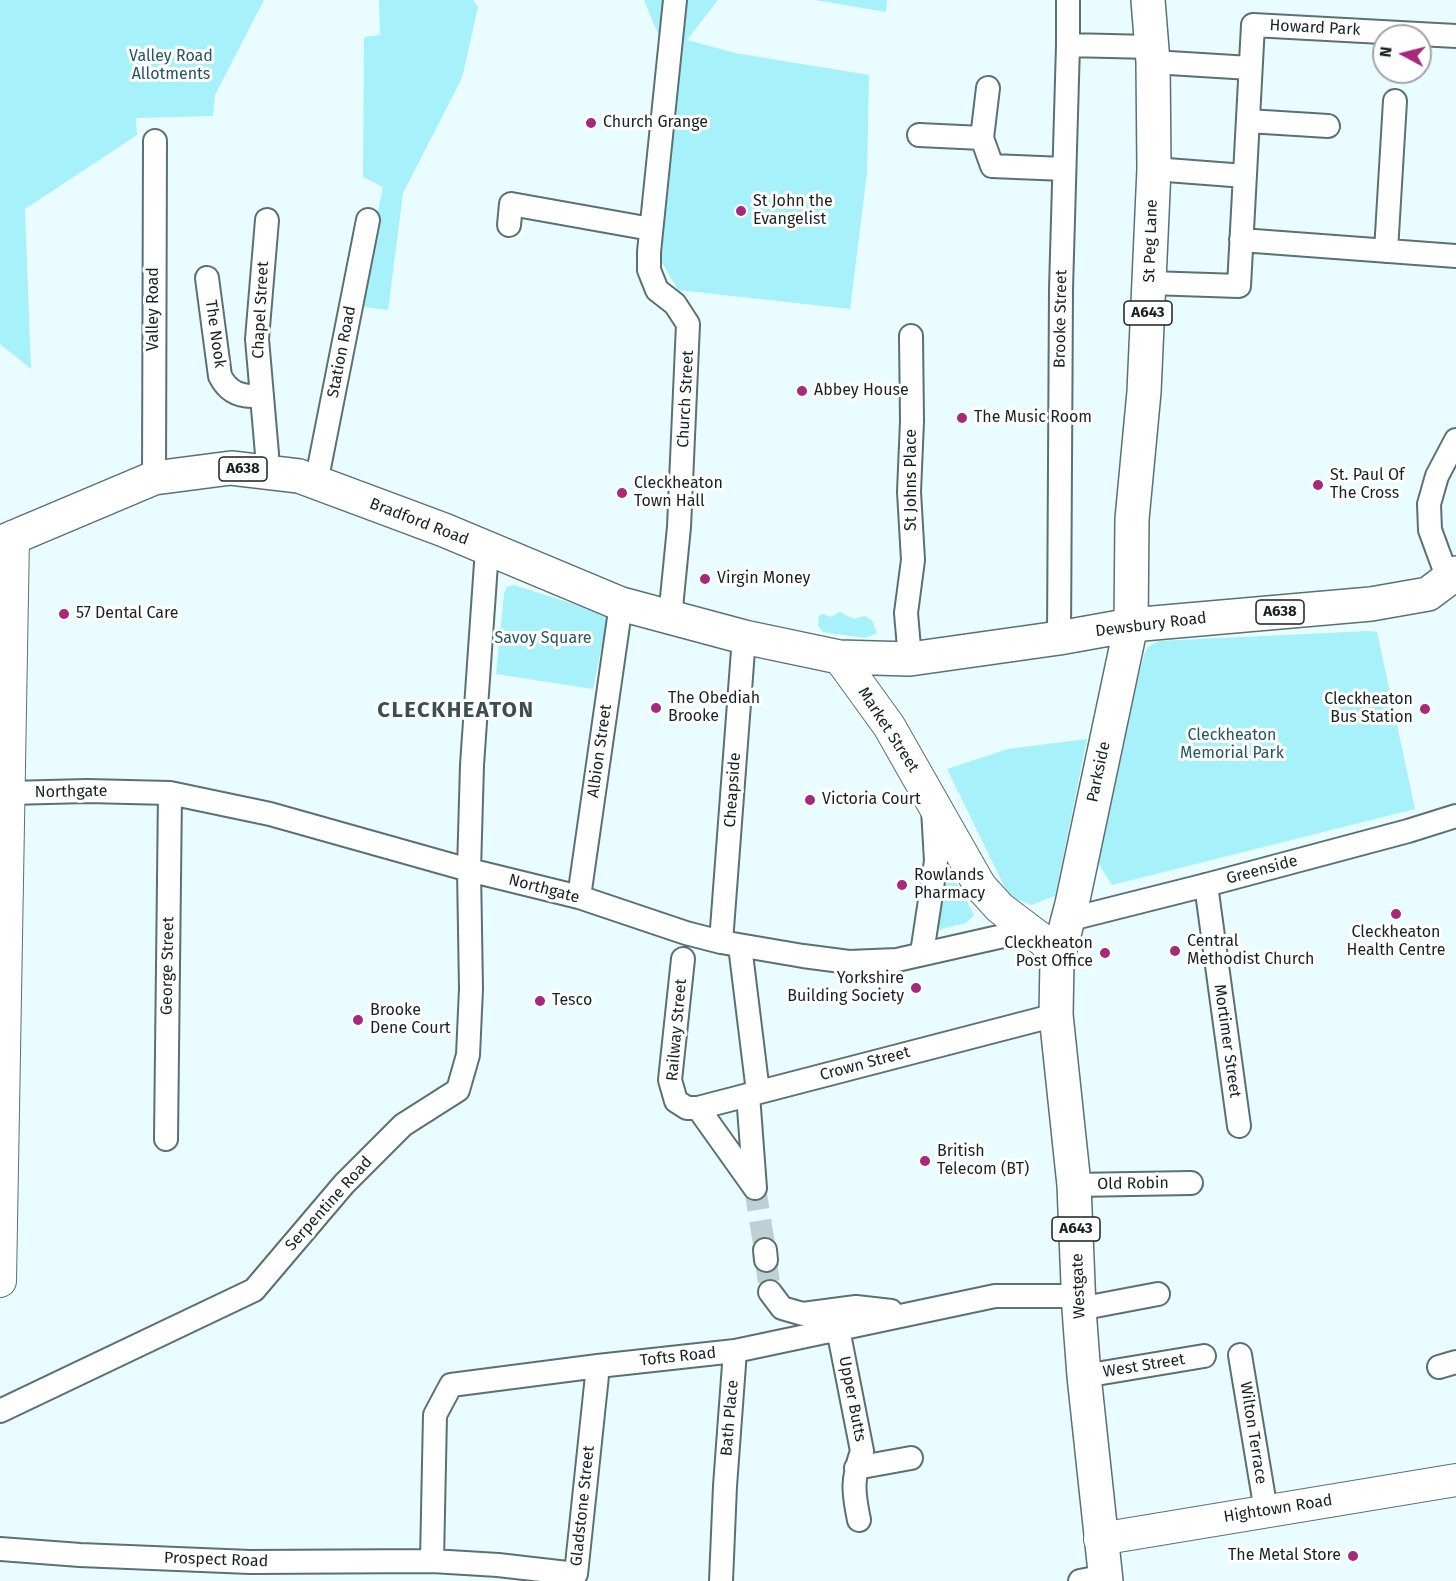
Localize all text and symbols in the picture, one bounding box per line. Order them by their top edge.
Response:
street label: Howard Park [1269,16,1361,40]
north arrow [1372,24,1432,84]
text: N [1376,46,1396,58]
park label: Valley Road Allotments [129,47,213,85]
place label: Church Grange [603,113,708,133]
marker: Church Grange [584,116,598,130]
place label: St John the Evangelist [753,192,833,230]
street label: St Peg Lane [1140,199,1162,283]
marker: St John the Evangelist [734,204,748,218]
street label: Chapel Street [249,261,273,359]
street label: Valley Road [144,267,164,351]
street label: Brooke Street [1051,270,1071,368]
street label: The Nook [201,299,229,369]
road number: A643 [1124,301,1172,325]
street label: Station Road [324,304,360,400]
street label: Church Street [674,350,698,448]
place label: Abbey House [814,381,909,401]
marker: Abbey House [795,384,809,398]
place label: The Music Room [974,408,1092,428]
marker: The Music Room [955,411,969,425]
street label: St Johns Place [902,429,922,531]
road number: A638 [219,457,267,481]
place label: St. Paul Of The Cross [1330,466,1404,504]
place label: Cleckheaton Town Hall [634,474,723,512]
marker: St. Paul Of The Cross [1311,478,1325,492]
marker: Cleckheaton Town Hall [615,486,629,500]
street label: Bradford Road [367,494,471,550]
place label: Virgin Money [717,569,810,589]
marker: Virgin Money [698,572,712,586]
road number: A638 [1256,600,1304,624]
place label: 57 Dental Care [76,604,178,624]
marker: 57 Dental Care [57,607,71,621]
street label: Dewsbury Road [1094,609,1208,641]
park label: Savoy Square [494,629,592,649]
street label: Market Street [853,684,923,776]
place label: The Obediah Brooke [668,689,760,727]
place label: Cleckheaton Bus Station [1324,690,1413,728]
district label: CLECKHEATON [377,698,535,724]
marker: The Obediah Brooke [649,701,663,715]
marker: Cleckheaton Bus Station [1418,702,1432,716]
street label: Albion Street [584,703,616,799]
park label: Cleckheaton Memorial Park [1180,726,1284,764]
street label: Parkside [1083,740,1115,804]
street label: Cheapside [721,752,745,828]
street label: Northgate [35,782,107,802]
place label: Victoria Court [822,790,921,810]
marker: Victoria Court [803,793,817,807]
street label: Greenside [1224,851,1300,889]
place label: Rowlands Pharmacy [914,866,985,904]
street label: Northgate [506,870,582,908]
marker: Rowlands Pharmacy [895,878,909,892]
marker: Cleckheaton Health Centre [1389,907,1403,921]
street label: George Street [158,917,178,1015]
place label: Cleckheaton Health Centre [1347,923,1445,961]
place label: Central Methodist Church [1187,932,1314,970]
place label: Cleckheaton Post Office [1004,934,1093,972]
marker: Central Methodist Church [1168,944,1182,958]
marker: Cleckheaton Post Office [1098,946,1112,960]
place label: Yorkshire Building Society [787,969,904,1007]
street label: Railway Street [663,978,691,1082]
marker: Yorkshire Building Society [909,981,923,995]
street label: Mortimer Street [1210,983,1244,1099]
place label: Tesco [552,991,592,1011]
marker: Tesco [533,994,547,1008]
place label: Brooke Dene Court [370,1001,451,1039]
marker: Brooke Dene Court [351,1013,365,1027]
street label: Crown Street [818,1043,912,1085]
place label: British Telecom (BT) [937,1142,1029,1180]
street label: Serpentine Road [281,1153,377,1255]
marker: British Telecom (BT) [918,1154,932,1168]
street label: Old Robin [1097,1174,1169,1194]
road number: A643 [1052,1217,1100,1241]
street label: Westgate [1068,1253,1090,1319]
street label: Tofts Road [639,1343,717,1371]
street label: West Street [1102,1350,1186,1382]
street label: Upper Butts [834,1355,870,1443]
street label: Bath Place [717,1379,743,1457]
street label: Wilton Terrace [1235,1380,1271,1486]
street label: Gladstone Street [567,1445,599,1567]
street label: Hightown Road [1222,1491,1334,1527]
place label: The Metal Store [1228,1546,1341,1566]
street label: Prospect Road [164,1549,268,1571]
marker: The Metal Store [1346,1549,1360,1563]

